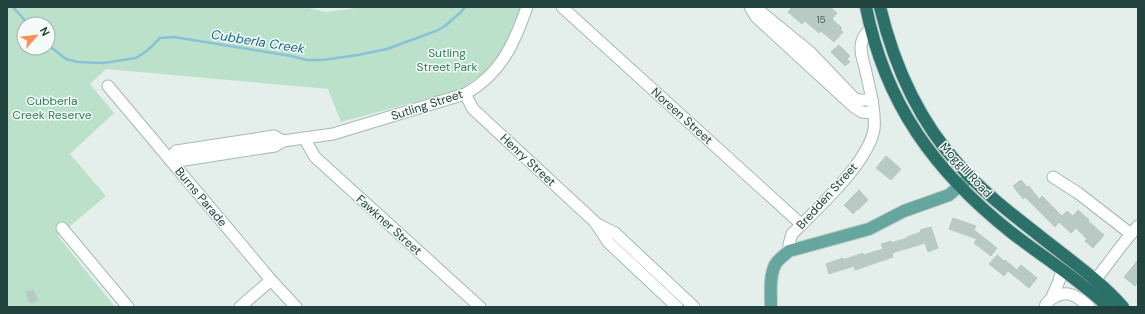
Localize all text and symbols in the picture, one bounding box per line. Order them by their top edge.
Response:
house number: 15 [816,13,826,26]
north arrow [16,16,56,56]
text: N [37,24,53,38]
water label: Cubberla Creek [210,26,306,57]
park label: Sutling Street Park [417,45,477,75]
street label: Noreen Street [648,84,716,148]
street label: Sutling Street [389,86,465,124]
park label: Cubberla Creek Reserve [12,93,92,123]
street label: Henry Street [497,130,559,190]
street label: Moggill Road [936,139,996,201]
street label: Bredden Street [793,159,861,233]
street label: Burns Parade [171,164,231,230]
street label: Fawkner Street [353,191,425,259]

